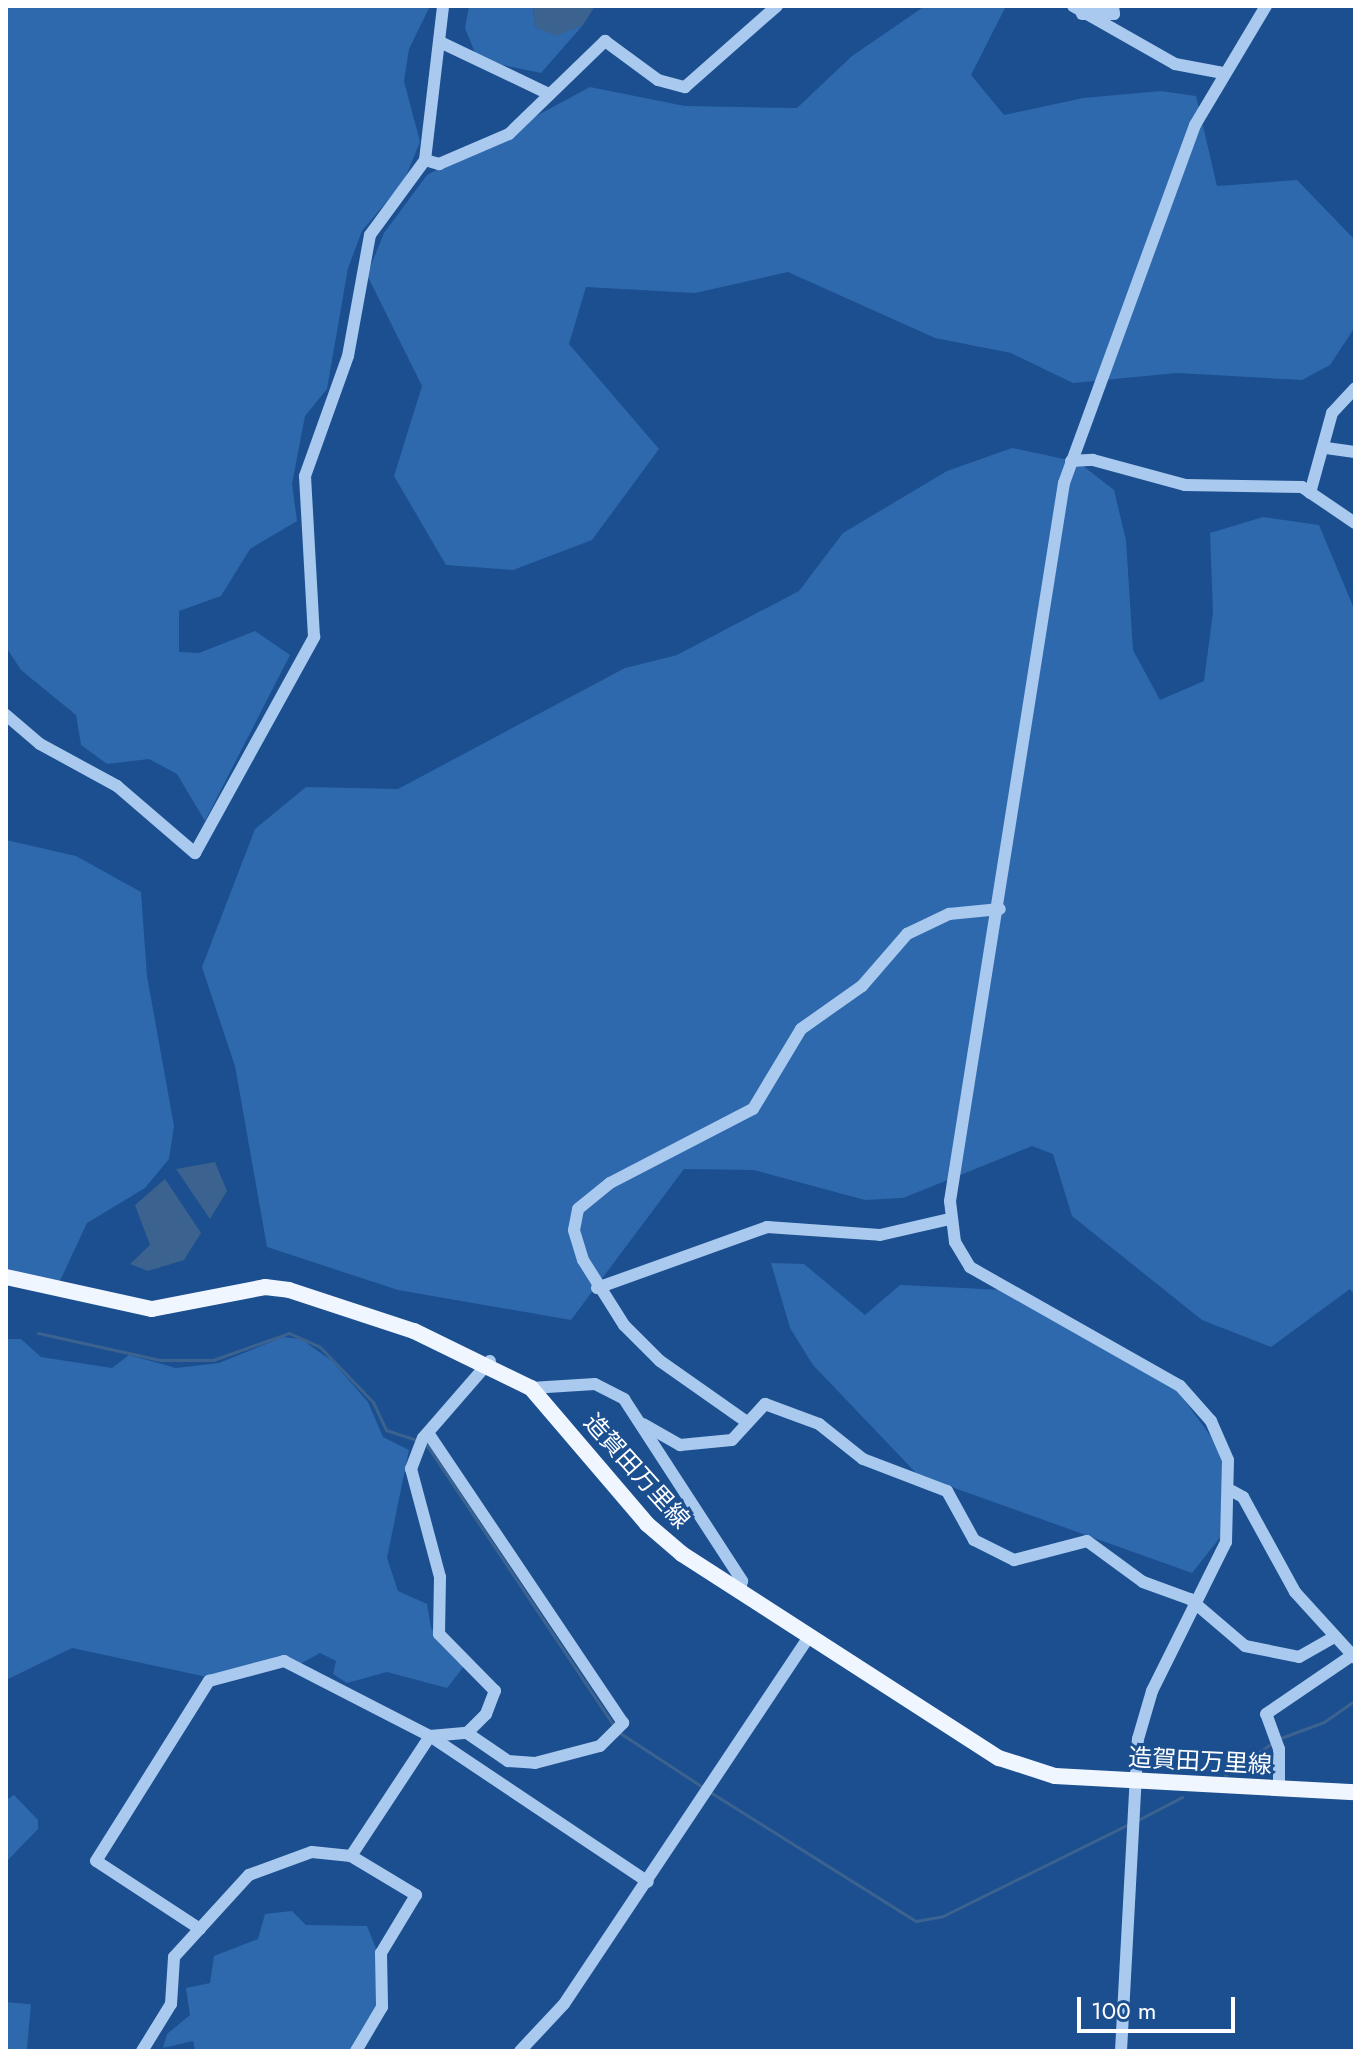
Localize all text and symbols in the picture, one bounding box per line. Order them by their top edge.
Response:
street label: 造賀田万里線 [578,1408,696,1534]
street label: 造賀田万里線 [1127,1743,1273,1779]
scale bar [1081,1981,1239,2031]
text: 100 m [1091,1993,1157,2028]

